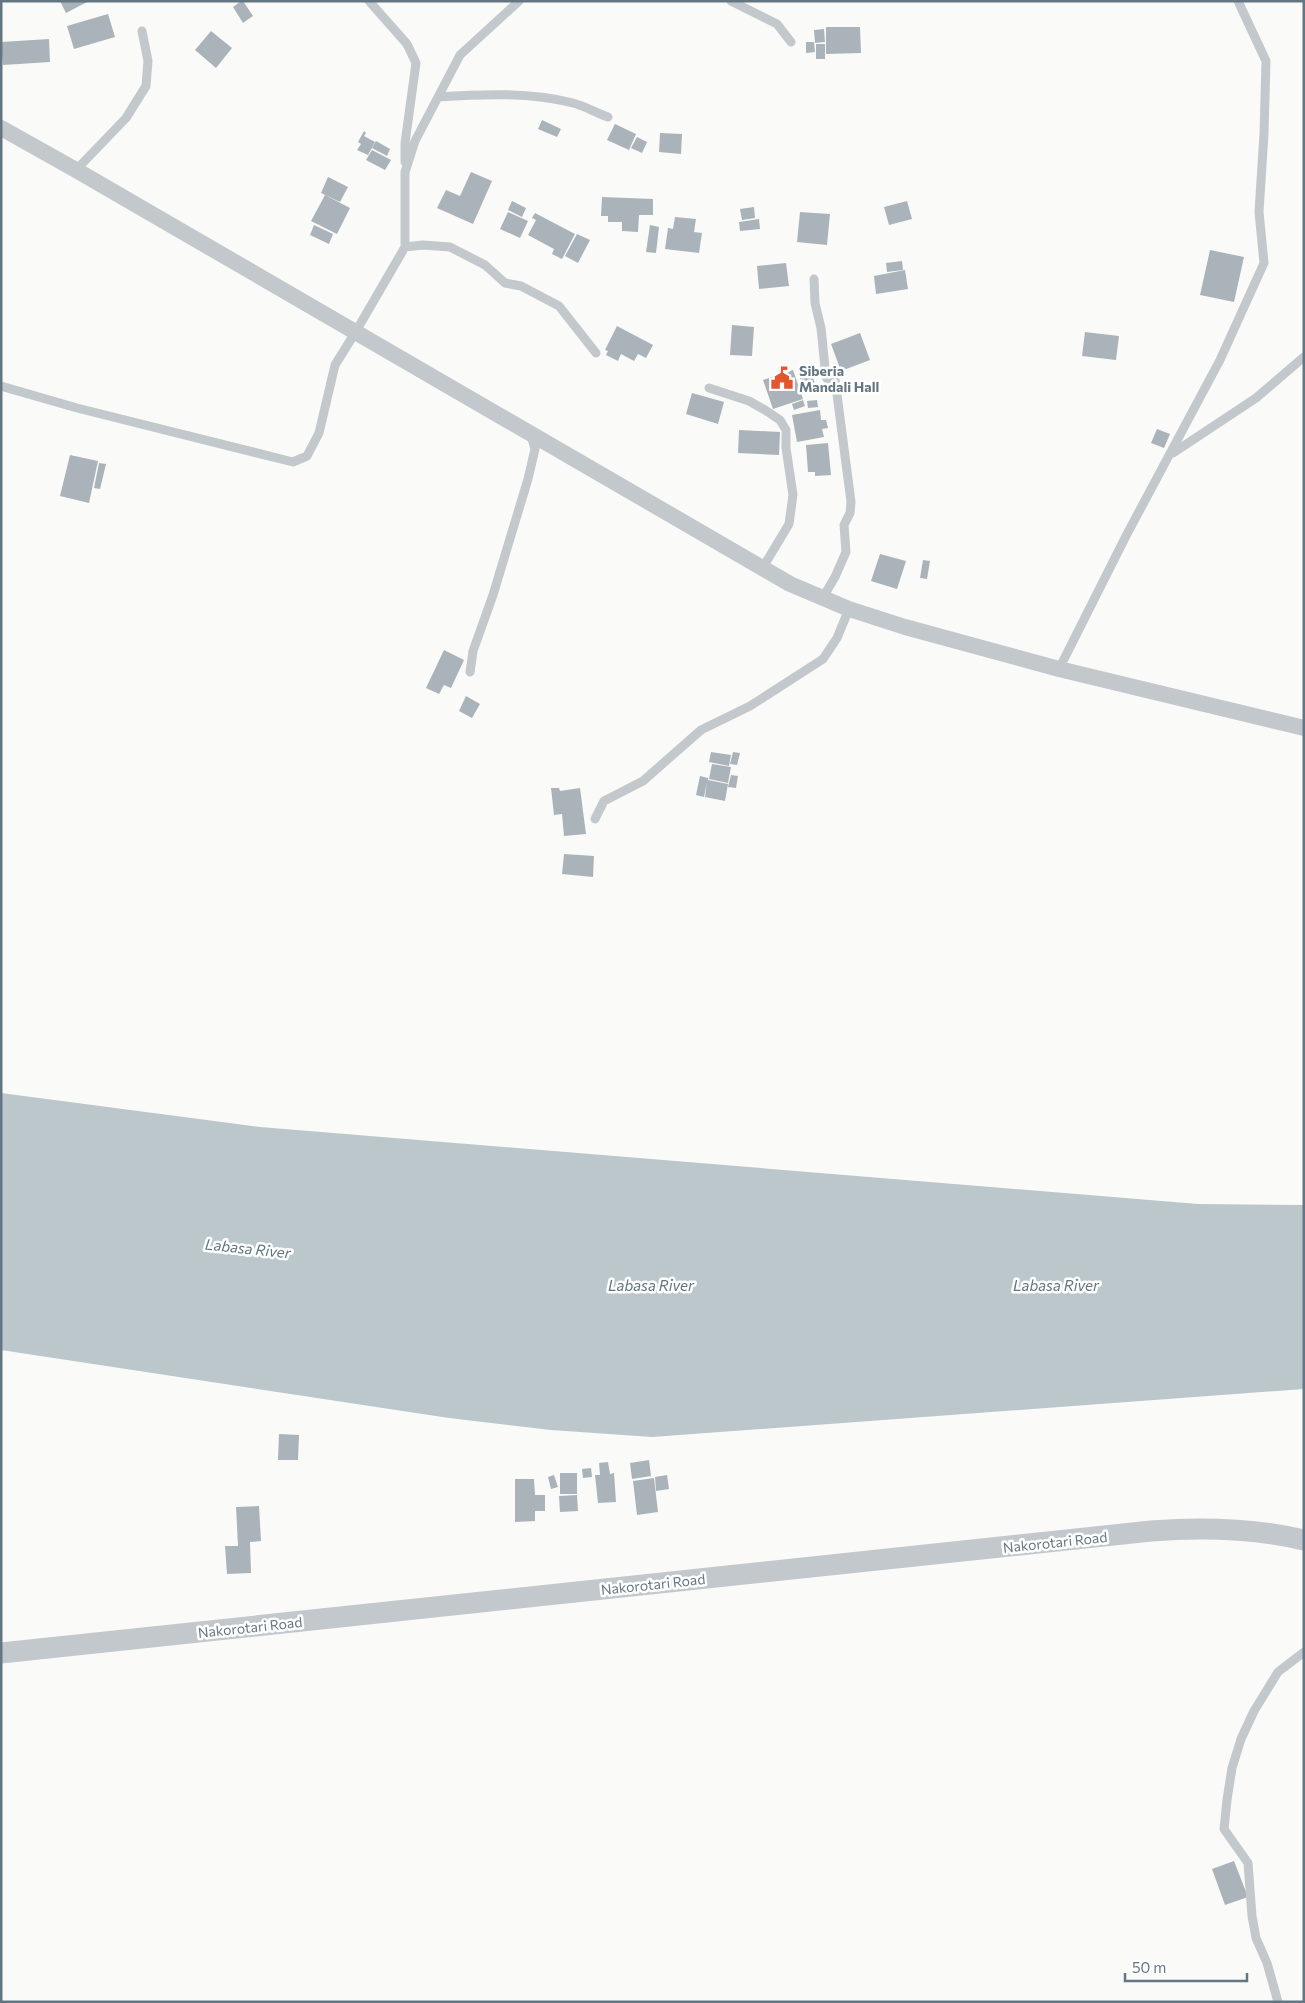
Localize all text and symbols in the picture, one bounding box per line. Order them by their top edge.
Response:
place label: Siberia Mandali Hall [799,362,879,395]
public building icon: Siberia Mandali Hall [769,365,795,391]
water label: Labasa River [204,1235,293,1262]
water label: Labasa River [608,1276,695,1294]
water label: Labasa River [1013,1276,1100,1294]
street label: Nakorotari Road [1002,1528,1108,1556]
street label: Nakorotari Road [600,1570,706,1598]
street label: Nakorotari Road [197,1613,303,1641]
scale bar [1125,1950,1248,1982]
text: 50 m [1132,1958,1166,1976]

